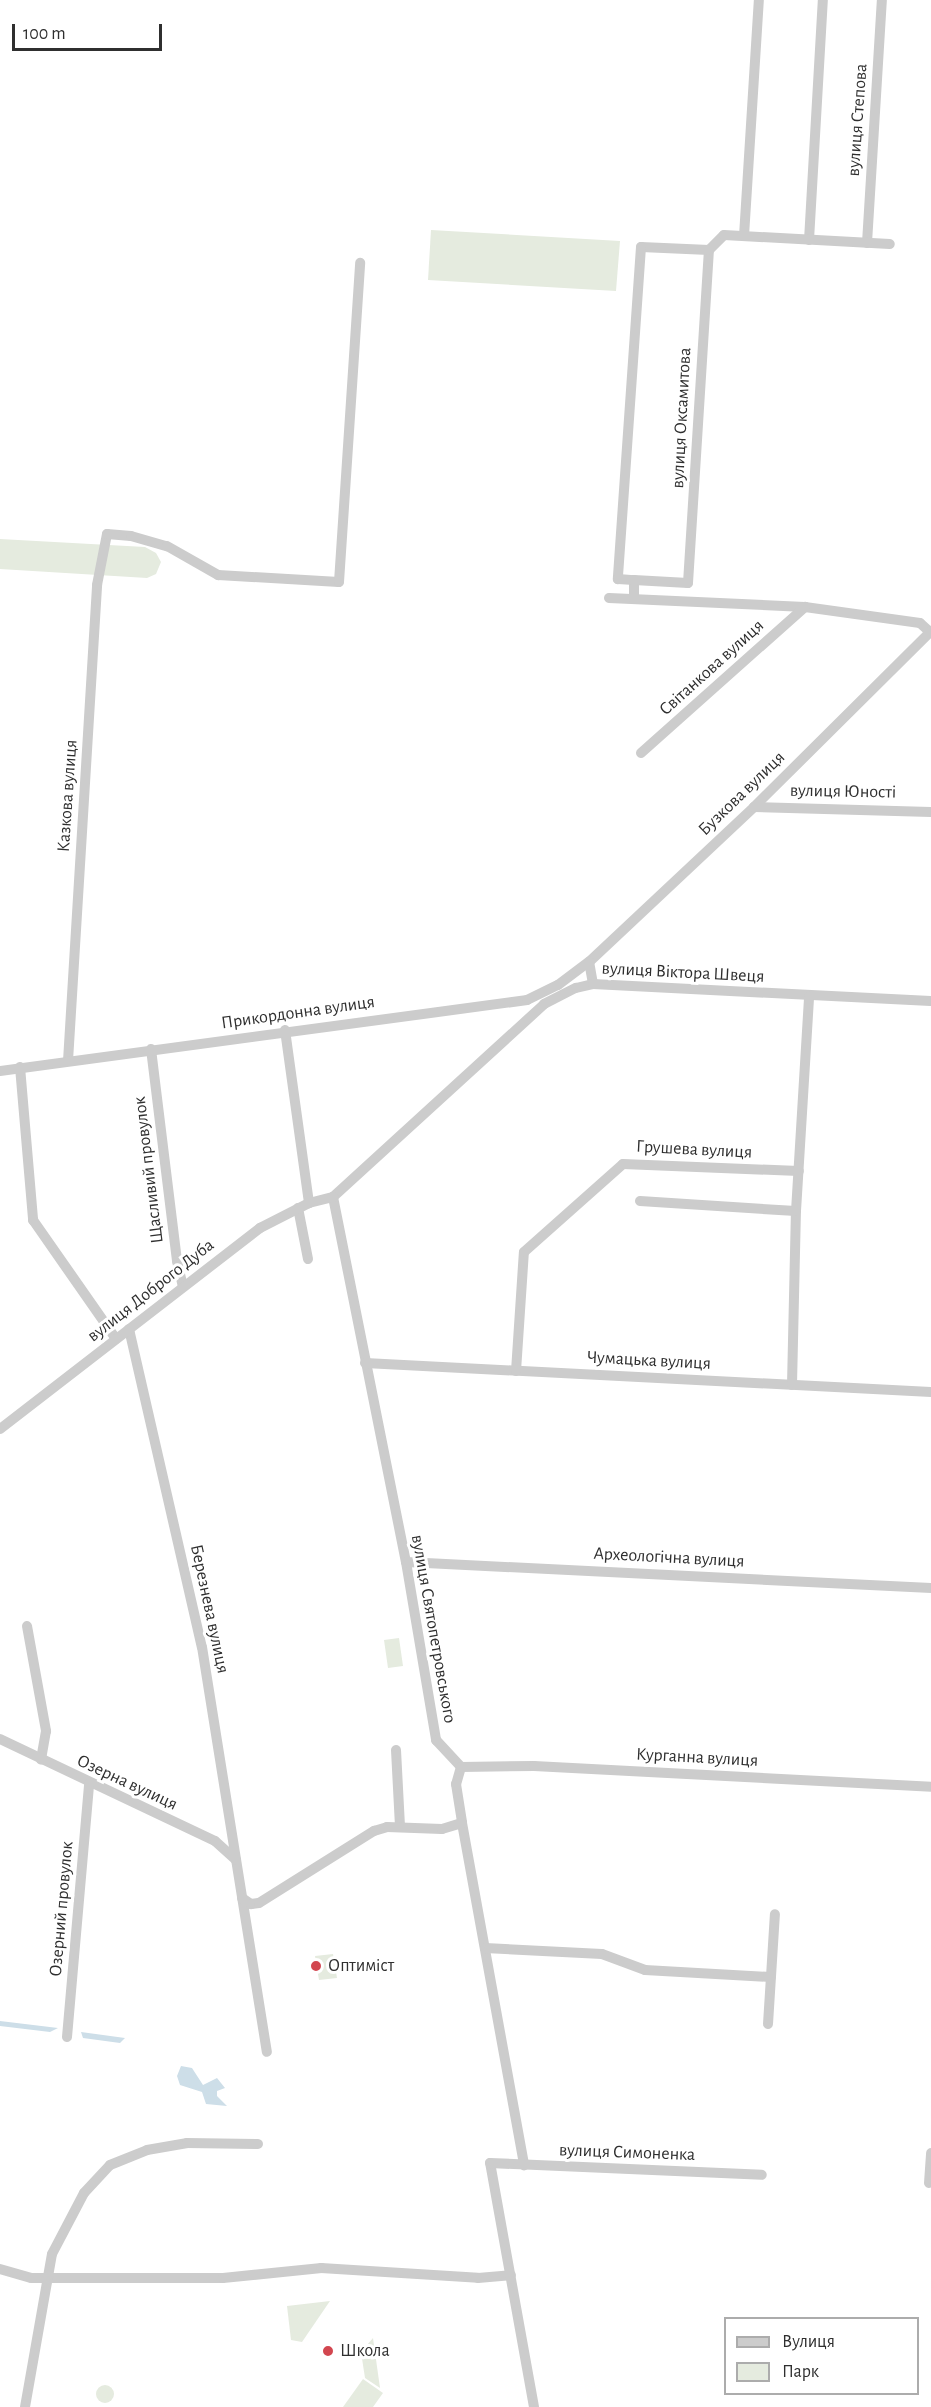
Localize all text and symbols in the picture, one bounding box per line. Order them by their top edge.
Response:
scale bar [15,12,165,50]
text: 100 m [23,25,66,43]
street label: вулиця Степова [843,63,873,177]
street label: вулиця Оксамитова [668,347,696,489]
street label: Світанкова вулиця [655,615,769,721]
street label: Казкова вулиця [53,739,83,853]
street label: Бузкова вулиця [694,747,790,841]
street label: вулиця Юності [790,780,896,804]
street label: вулиця Віктора Швеця [601,958,765,988]
street label: Прикордонна вулиця [220,992,376,1034]
street label: Щасливий провулок [129,1095,169,1245]
street label: Грушева вулиця [635,1136,753,1164]
street label: вулиця Доброго Дуба [83,1235,219,1347]
street label: Чумацька вулиця [586,1347,712,1375]
street label: вулиця Святопетровського [406,1533,460,1725]
street label: Березнева вулиця [185,1542,233,1676]
street label: Археологічна вулиця [593,1543,745,1573]
street label: Курганна вулиця [635,1744,759,1772]
street label: Озерна вулиця [73,1750,181,1816]
street label: Озерний провулок [45,1840,79,1978]
place label: Оптиміст [328,1955,394,1977]
marker: Оптиміст [309,1959,323,1973]
street label: вулиця Симоненка [559,2140,695,2166]
legend [724,2317,919,2395]
text: Вулиця [782,2333,835,2351]
place label: Школа [340,2340,390,2362]
marker: Школа [321,2344,335,2358]
text: Парк [782,2363,819,2381]

